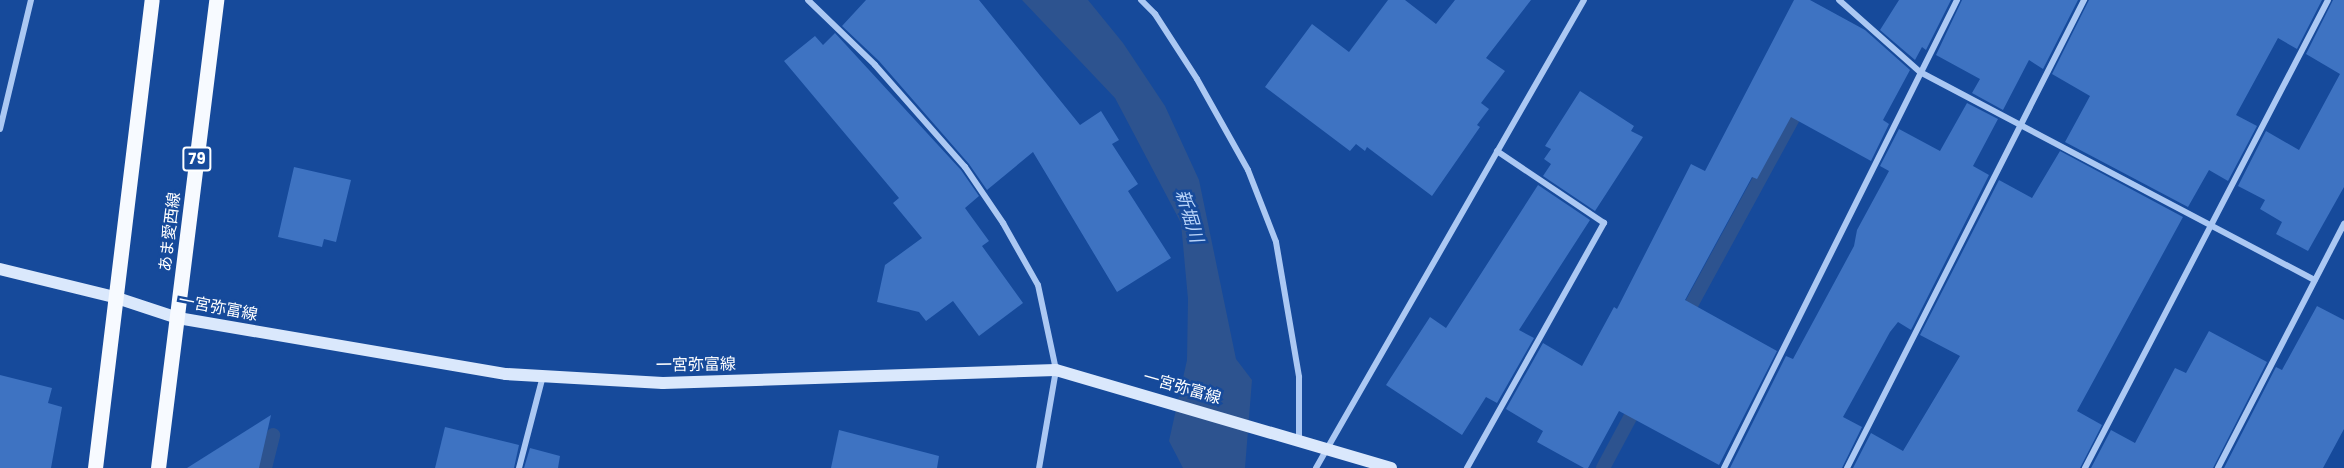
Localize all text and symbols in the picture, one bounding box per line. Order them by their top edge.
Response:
road number: 79 [182,147,212,171]
water label: 新堀川 [1171,187,1207,245]
street label: あま愛西線 [156,191,184,273]
street label: 一宮弥富線 [177,291,259,325]
street label: 一宮弥富線 [656,355,736,375]
street label: 一宮弥富線 [1141,368,1223,408]

